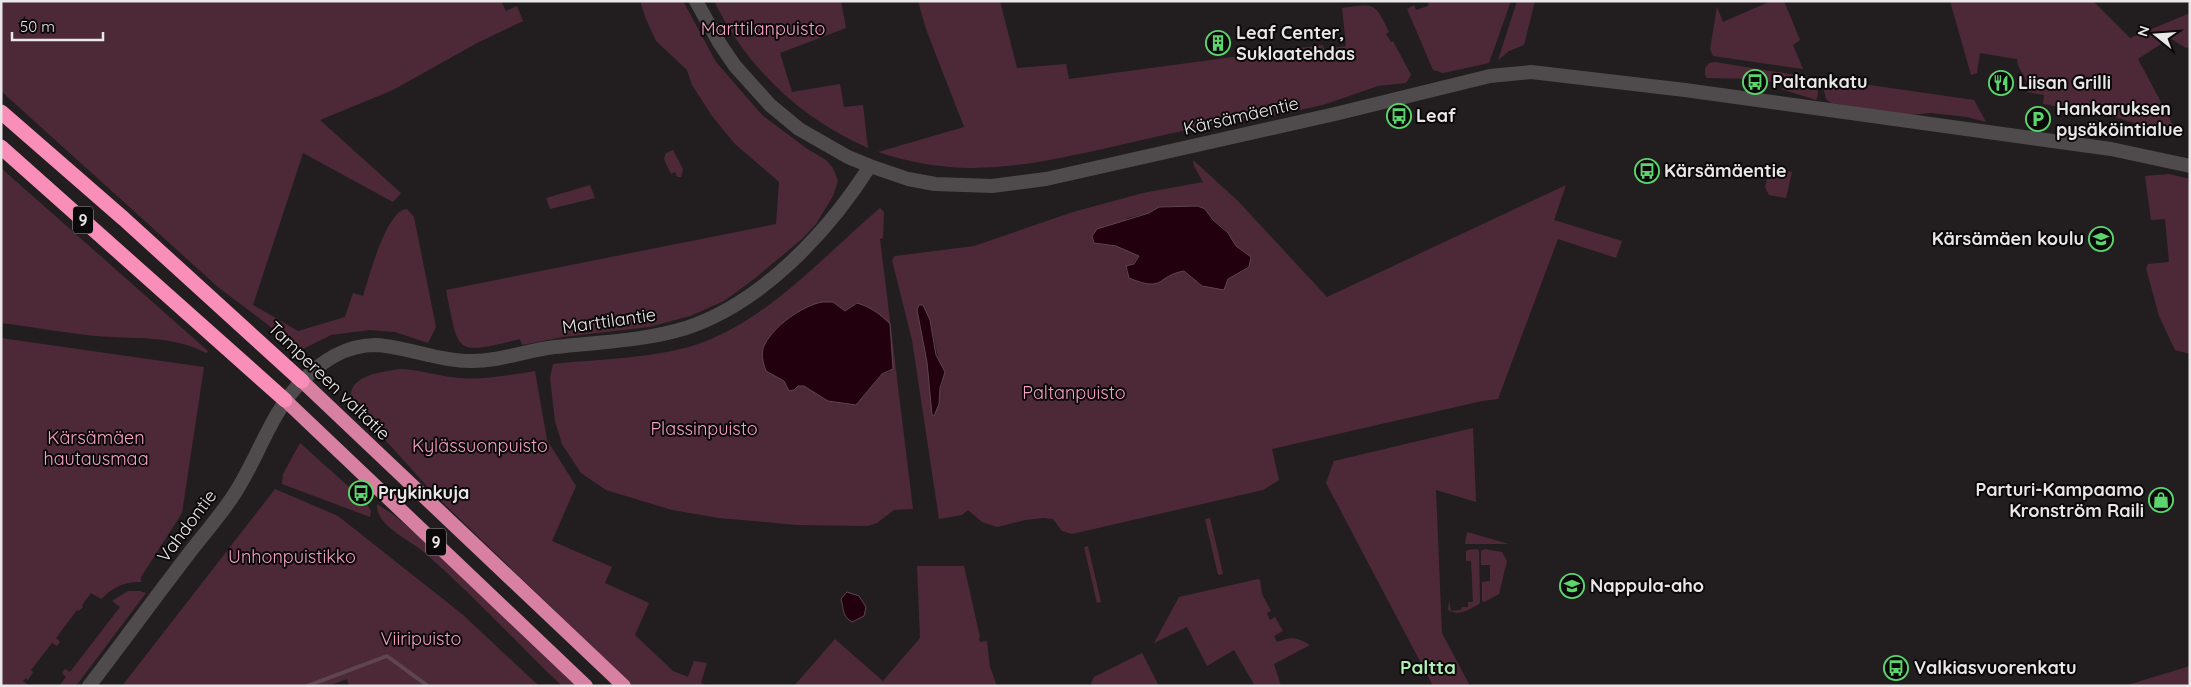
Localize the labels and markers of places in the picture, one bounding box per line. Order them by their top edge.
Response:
place label: Leaf Center, Suklaatehdas [1236,21,1355,65]
building icon: Leaf Center, Suklaatehdas [1205,30,1231,56]
bus stop icon: Paltankatu [1742,69,1768,95]
place label: Paltankatu [1772,70,1868,93]
restaurant icon: Liisan Grilli [1988,70,2014,96]
place label: Liisan Grilli [2018,71,2111,94]
place label: Hankaruksen pysäköintialue [2056,97,2183,141]
bus stop icon: Leaf [1386,103,1412,129]
place label: Leaf [1416,104,1456,127]
parking icon: Hankaruksen pysäköintialue [2025,106,2051,132]
bus stop icon: Kärsämäentie [1634,158,1660,184]
place label: Kärsämäentie [1664,159,1787,182]
school or university icon: Kärsämäen koulu [2088,226,2114,252]
place label: Kärsämäen koulu [1932,227,2084,250]
place label: Parturi-Kampaamo Kronström Raili [1975,478,2144,522]
bus stop icon: Prykinkuja [348,480,374,506]
place label: Prykinkuja [378,481,469,504]
shop icon: Parturi-Kampaamo Kronström Raili [2148,487,2174,513]
school or university icon: Nappula-aho [1559,573,1585,599]
place label: Nappula-aho [1590,574,1704,597]
bus stop icon: Valkiasvuorenkatu [1883,655,1909,681]
place label: Valkiasvuorenkatu [1914,656,2077,679]

